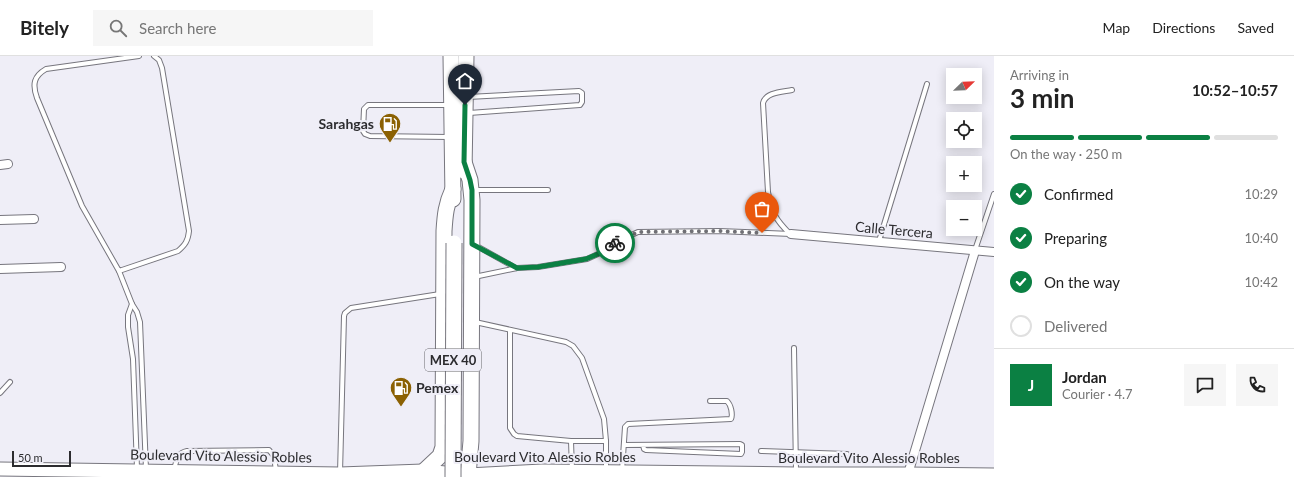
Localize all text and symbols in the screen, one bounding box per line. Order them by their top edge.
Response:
search box [93,10,373,46]
text: Bitely [20,16,69,39]
icon: search [107,17,129,39]
text: Search here [139,19,216,37]
text: Map [1103,19,1130,36]
text: Directions [1152,19,1215,36]
text: Saved [1237,19,1274,36]
pin [448,64,482,105]
text: Arriving in [1010,67,1069,83]
north arrow [946,68,982,104]
map controls [946,68,982,236]
icon: home [454,70,476,92]
text: 10:52–10:57 [1192,81,1278,99]
text: 3 min [1010,82,1074,114]
fuel station icon: Sarahgas [377,111,403,144]
button: locate [946,112,982,148]
place label: Sarahgas [319,115,374,132]
text: On the way · 250 m [1010,146,1122,162]
button: + [946,156,982,192]
icon: check [1010,183,1032,205]
text: Confirmed [1044,185,1113,203]
text: 10:29 [1245,186,1278,202]
pin [745,192,779,233]
icon: bag [751,198,773,220]
button: − [946,200,982,236]
street label: Calle Tercera [854,218,934,241]
courier [595,223,635,263]
icon: check [1010,227,1032,249]
text: Preparing [1044,229,1107,247]
text: 10:40 [1245,230,1278,246]
icon: bike [604,232,626,254]
icon: check [1010,271,1032,293]
text: On the way [1044,273,1120,291]
text: 10:42 [1245,274,1278,290]
text: Delivered [1044,317,1107,335]
road number: MEX 40 [425,349,481,371]
button: chat [1184,364,1226,406]
button: phone [1236,364,1278,406]
text: Jordan [1062,368,1107,386]
fuel station icon: Pemex [388,375,414,408]
text: J [1028,376,1034,394]
place label: Pemex [416,379,459,396]
text: Courier · 4.7 [1062,386,1133,402]
street label: Boulevard Vito Alessio Robles [130,445,312,466]
street label: Boulevard Vito Alessio Robles [454,448,636,465]
scale bar [12,449,71,468]
street label: Boulevard Vito Alessio Robles [778,449,960,466]
text: 50 m [18,451,43,464]

